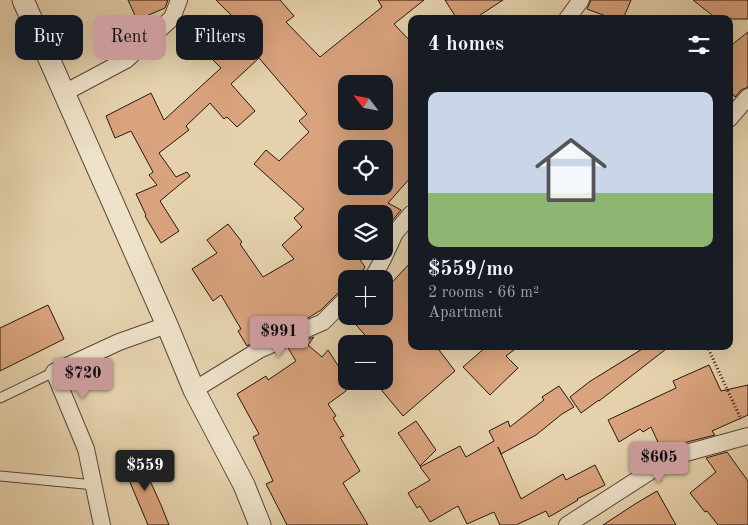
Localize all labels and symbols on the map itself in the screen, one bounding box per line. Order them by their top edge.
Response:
north arrow [338,75,392,130]
pin: $991 [249,316,309,358]
pin: $720 [53,358,113,400]
pin: $605 [629,442,689,484]
pin: $559 [115,450,175,492]

